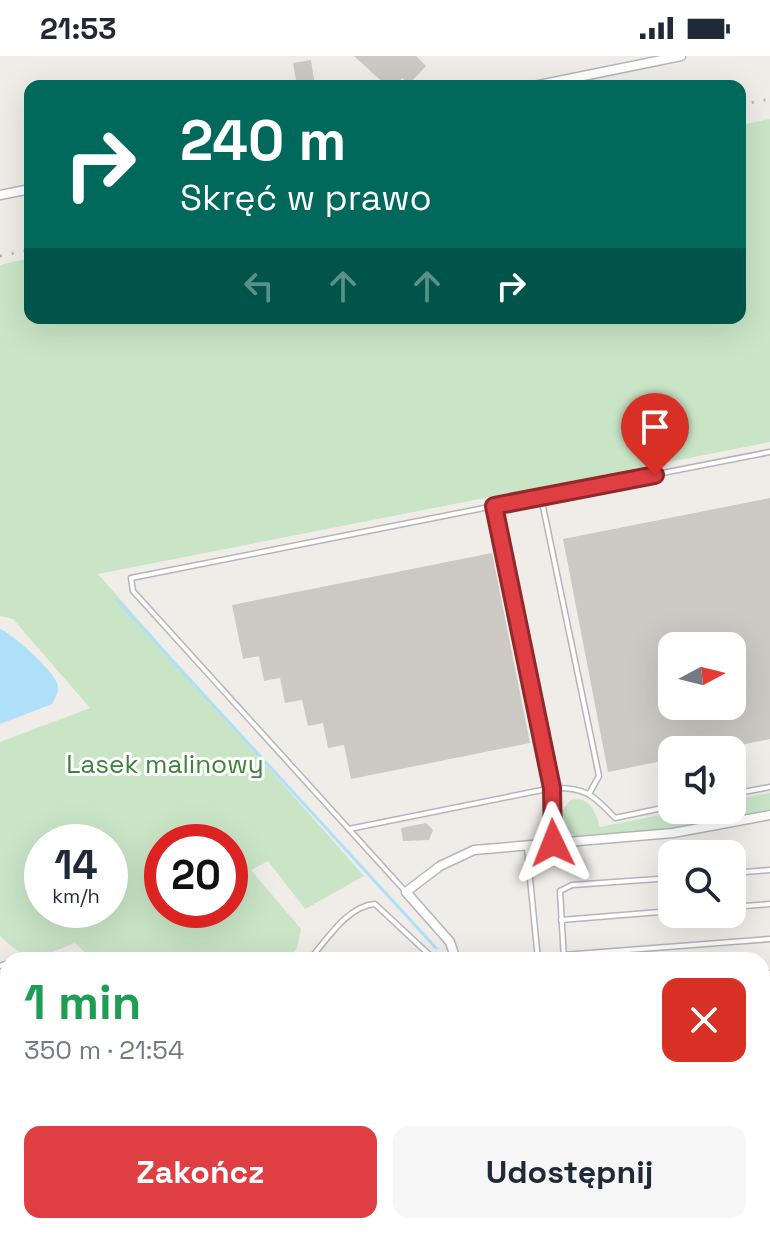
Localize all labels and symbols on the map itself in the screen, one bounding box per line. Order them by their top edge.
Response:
pin [621,393,689,475]
north arrow [658,632,746,720]
park label: Lasek malinowy [66,747,264,781]
position arrow [511,801,595,885]
speed limit sign: 20 [144,824,248,928]

